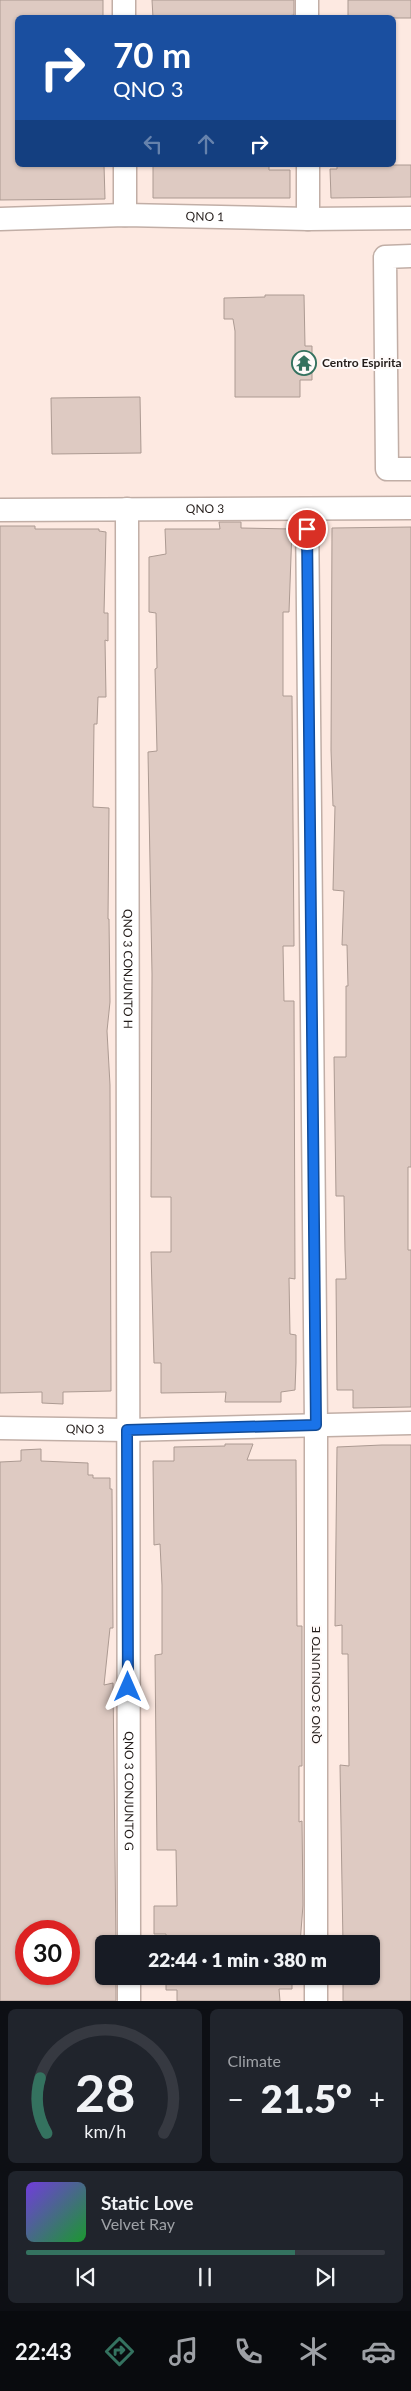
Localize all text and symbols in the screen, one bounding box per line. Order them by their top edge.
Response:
text: 70 m [113,33,191,75]
icon: right [30,35,95,100]
text: QNO 3 [113,75,183,102]
icon: left [139,130,167,158]
icon: ahead [192,130,220,158]
icon: right [245,130,273,158]
street label: QNO 1 [186,208,224,224]
temple icon: Centro Espirita [291,350,317,376]
place label: Centro Espirita [322,355,402,370]
street label: QNO 3 [186,501,224,516]
pin [286,508,328,550]
icon: arrive [293,515,321,543]
street label: QNO 3 CONJUNTO H [121,909,136,1029]
street label: QNO 3 [66,1421,104,1437]
street label: QNO 3 CONJUNTO E [308,1626,323,1744]
position arrow [101,1660,153,1712]
street label: QNO 3 CONJUNTO G [122,1731,137,1851]
speed limit sign: 30 [15,1920,80,1985]
text: 22:44 · 1 min · 380 m [148,1948,327,1971]
text: Climate [228,2051,281,2070]
text: 28 [75,2061,135,2123]
text: 21.5° [261,2075,352,2121]
text: − [228,2082,244,2116]
text: + [369,2082,385,2116]
text: km/h [84,2120,126,2142]
text: Static Love [101,2191,193,2214]
text: Velvet Ray [101,2214,175,2233]
icon: previous [72,2263,100,2291]
icon: pause [191,2263,219,2291]
icon: next [311,2263,339,2291]
icon: directions [102,2334,137,2369]
icon: music [166,2334,201,2369]
icon: phone [231,2334,266,2369]
icon: climate [296,2334,331,2369]
icon: car [361,2334,396,2369]
text: 22:43 [15,2338,72,2365]

